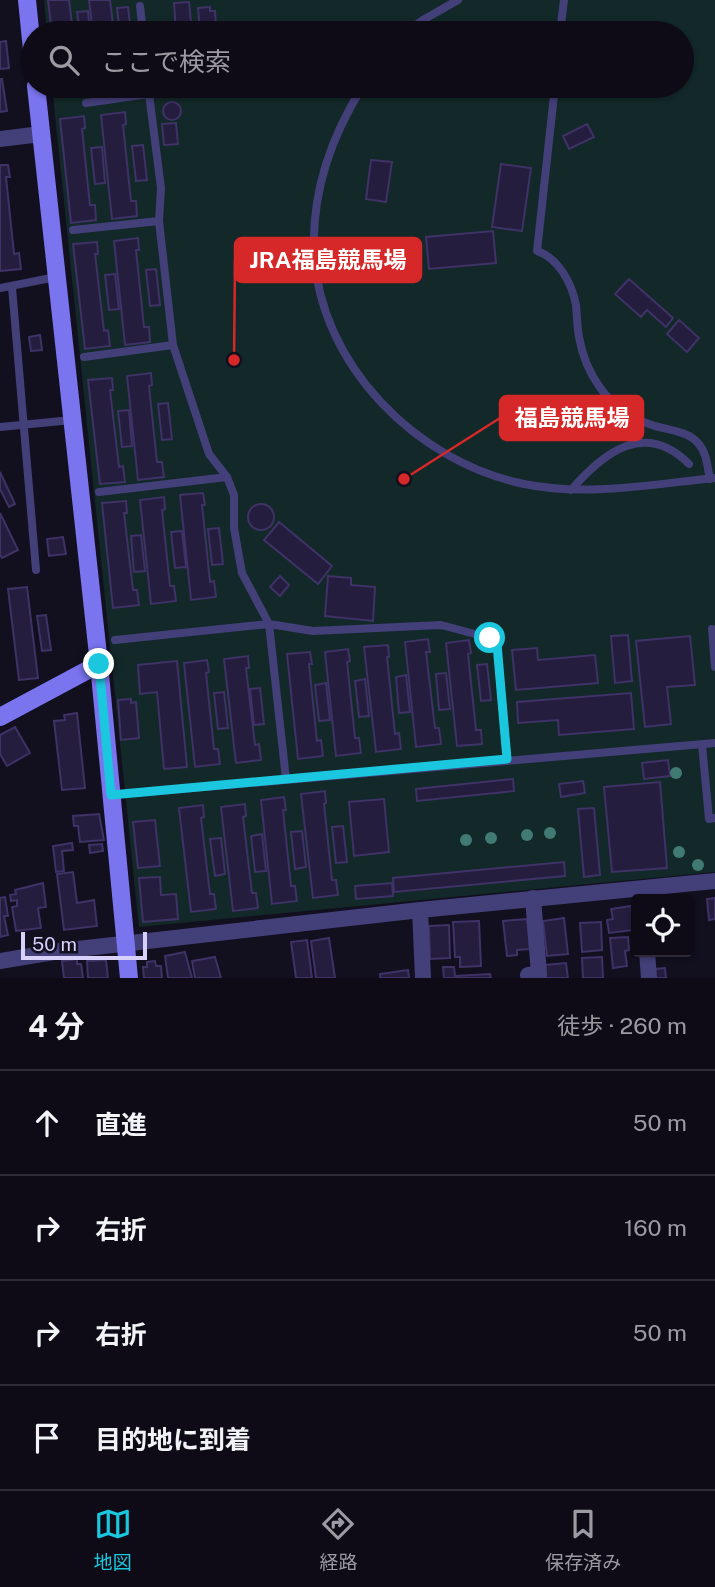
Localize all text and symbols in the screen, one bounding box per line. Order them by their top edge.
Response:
search box [21,21,694,98]
icon: search [45,41,83,79]
text: ここで検索 [101,46,231,77]
callout: JRA福島競馬場 [235,238,421,282]
text: JRA福島競馬場 [249,246,407,273]
callout: 福島競馬場 [500,396,643,440]
text: 福島競馬場 [515,404,630,431]
route start [474,622,505,653]
route end [83,648,114,679]
map controls [631,894,694,957]
button: locate [631,894,694,957]
scale bar [21,929,147,961]
text: 50 m [32,933,77,955]
text: 4 分 [28,1008,84,1044]
text: 徒歩 · 260 m [557,1012,687,1039]
icon: ahead [28,1104,66,1142]
text: 直進 [95,1109,147,1140]
text: 50 m [633,1109,687,1136]
icon: right [28,1209,66,1247]
text: 右折 [95,1214,147,1245]
text: 160 m [624,1214,687,1241]
icon: right [28,1314,66,1352]
text: 右折 [95,1319,147,1350]
text: 50 m [633,1319,687,1346]
icon: arrive [28,1419,66,1457]
text: 目的地に到着 [95,1424,251,1455]
tab: 地図 [94,1505,132,1574]
tab: 経路 [319,1505,357,1574]
tab: 保存済み [545,1505,621,1574]

